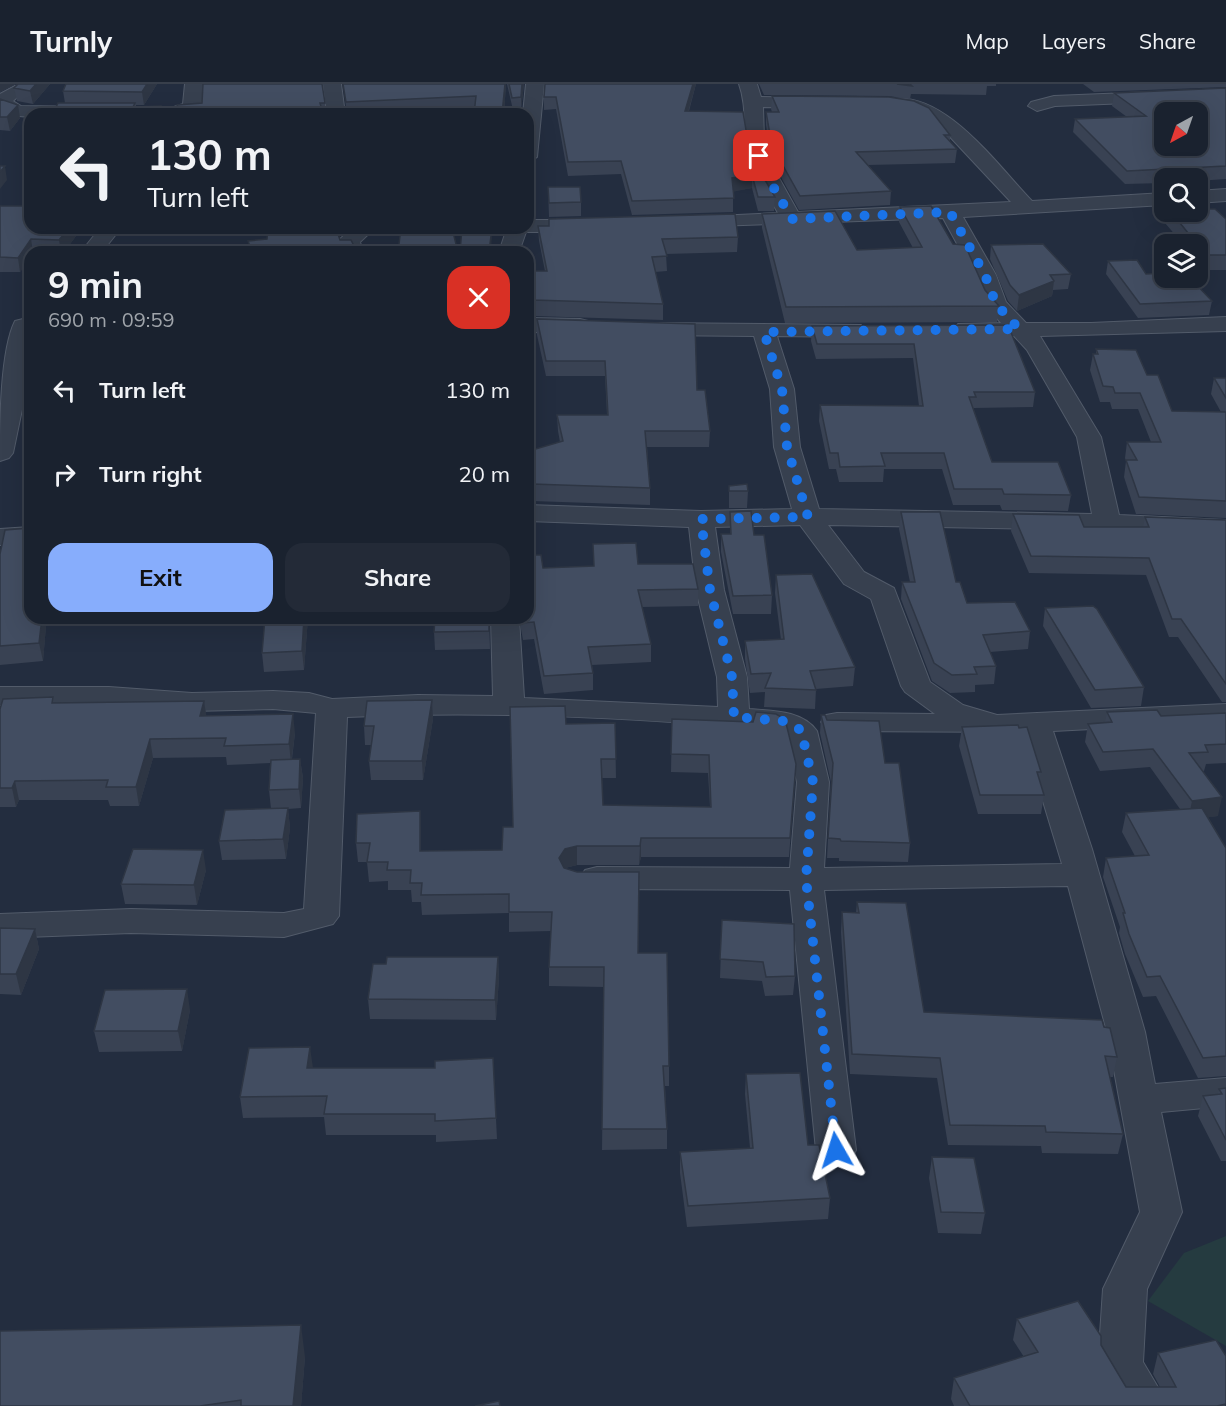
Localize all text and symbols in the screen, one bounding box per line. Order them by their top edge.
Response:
text: Turnly [30,24,112,59]
text: Map [966,28,1009,54]
text: Layers [1042,28,1106,54]
text: Share [1139,28,1196,54]
north arrow [1154,102,1208,156]
map controls [1154,102,1208,288]
text: 130 m [147,128,272,181]
pin [733,130,784,181]
icon: left [48,132,126,210]
icon: arrive [742,139,775,172]
button: search [1154,168,1208,222]
text: Turn left [147,180,249,214]
button: layers [1154,234,1208,288]
text: 9 min [48,262,143,307]
button: close [447,266,510,329]
text: 690 m · 09:59 [48,307,174,332]
icon: left [48,374,81,407]
text: Turn left [99,376,186,404]
text: 130 m [445,376,510,404]
icon: right [48,458,81,491]
text: Turn right [99,460,202,488]
text: 20 m [459,460,510,488]
button: Exit [48,543,273,612]
button: Share [285,543,510,612]
position arrow [804,1118,868,1182]

